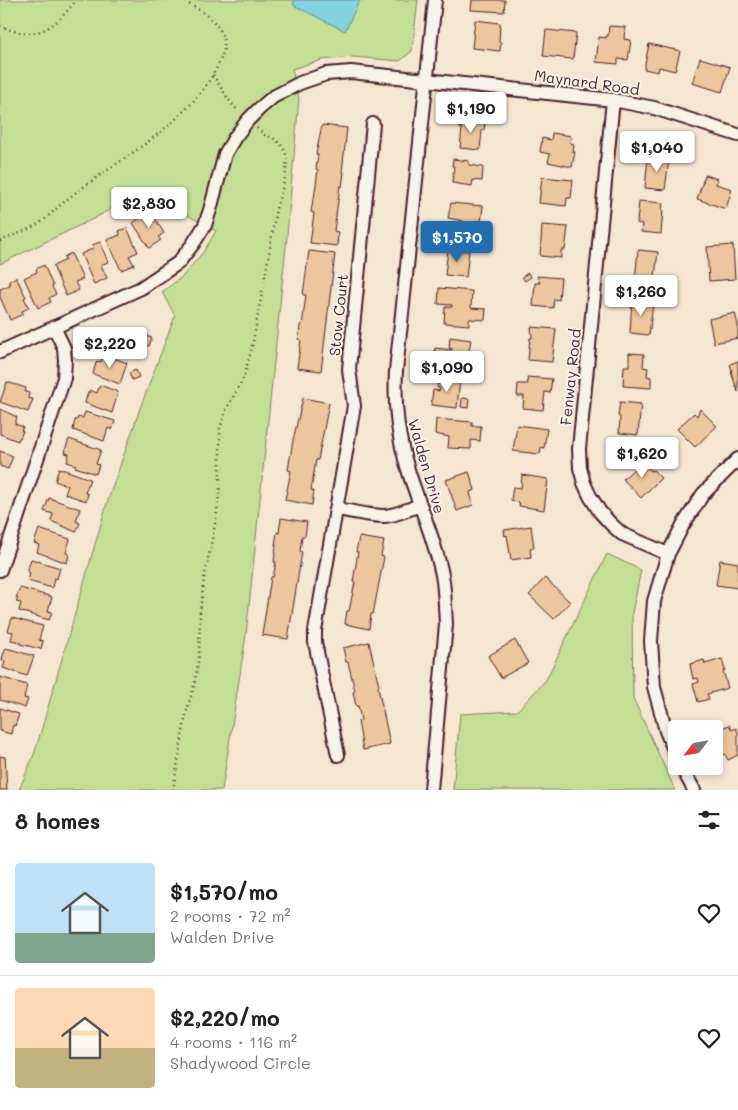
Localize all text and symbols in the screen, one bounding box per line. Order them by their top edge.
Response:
street label: Maynard Road [533,65,641,99]
pin: $1,190 [430,92,512,134]
text: $1,190 [447,97,495,118]
pin: $1,040 [616,130,698,173]
text: $1,040 [631,136,683,157]
pin: $2,830 [108,186,190,229]
text: $2,830 [122,192,176,213]
pin: $1,570 [416,220,498,263]
text: $1,570 [432,226,482,247]
street label: Stow Court [324,273,352,357]
pin: $1,260 [600,274,682,317]
text: $1,260 [616,280,666,301]
pin: $2,220 [69,326,151,369]
street label: Fenway Road [555,328,585,426]
text: $2,220 [84,332,136,353]
pin: $1,090 [406,350,488,393]
text: $1,090 [421,356,473,377]
street label: Walden Drive [404,416,450,516]
pin: $1,620 [601,436,683,479]
text: $1,620 [617,442,667,463]
north arrow [668,720,722,775]
map controls [668,720,723,775]
icon: filters [695,806,723,834]
text: 8 homes [15,807,100,834]
text: $1,570/mo [170,878,278,905]
icon: home [55,883,115,943]
icon: heart [695,899,723,927]
text: 2 rooms · 72 m² [170,905,291,926]
text: Walden Drive [170,926,274,947]
text: $2,220/mo [170,1004,280,1031]
icon: home [55,1008,115,1068]
icon: heart [695,1024,723,1052]
text: 4 rooms · 116 m² [170,1031,297,1052]
text: Shadywood Circle [170,1052,311,1073]

